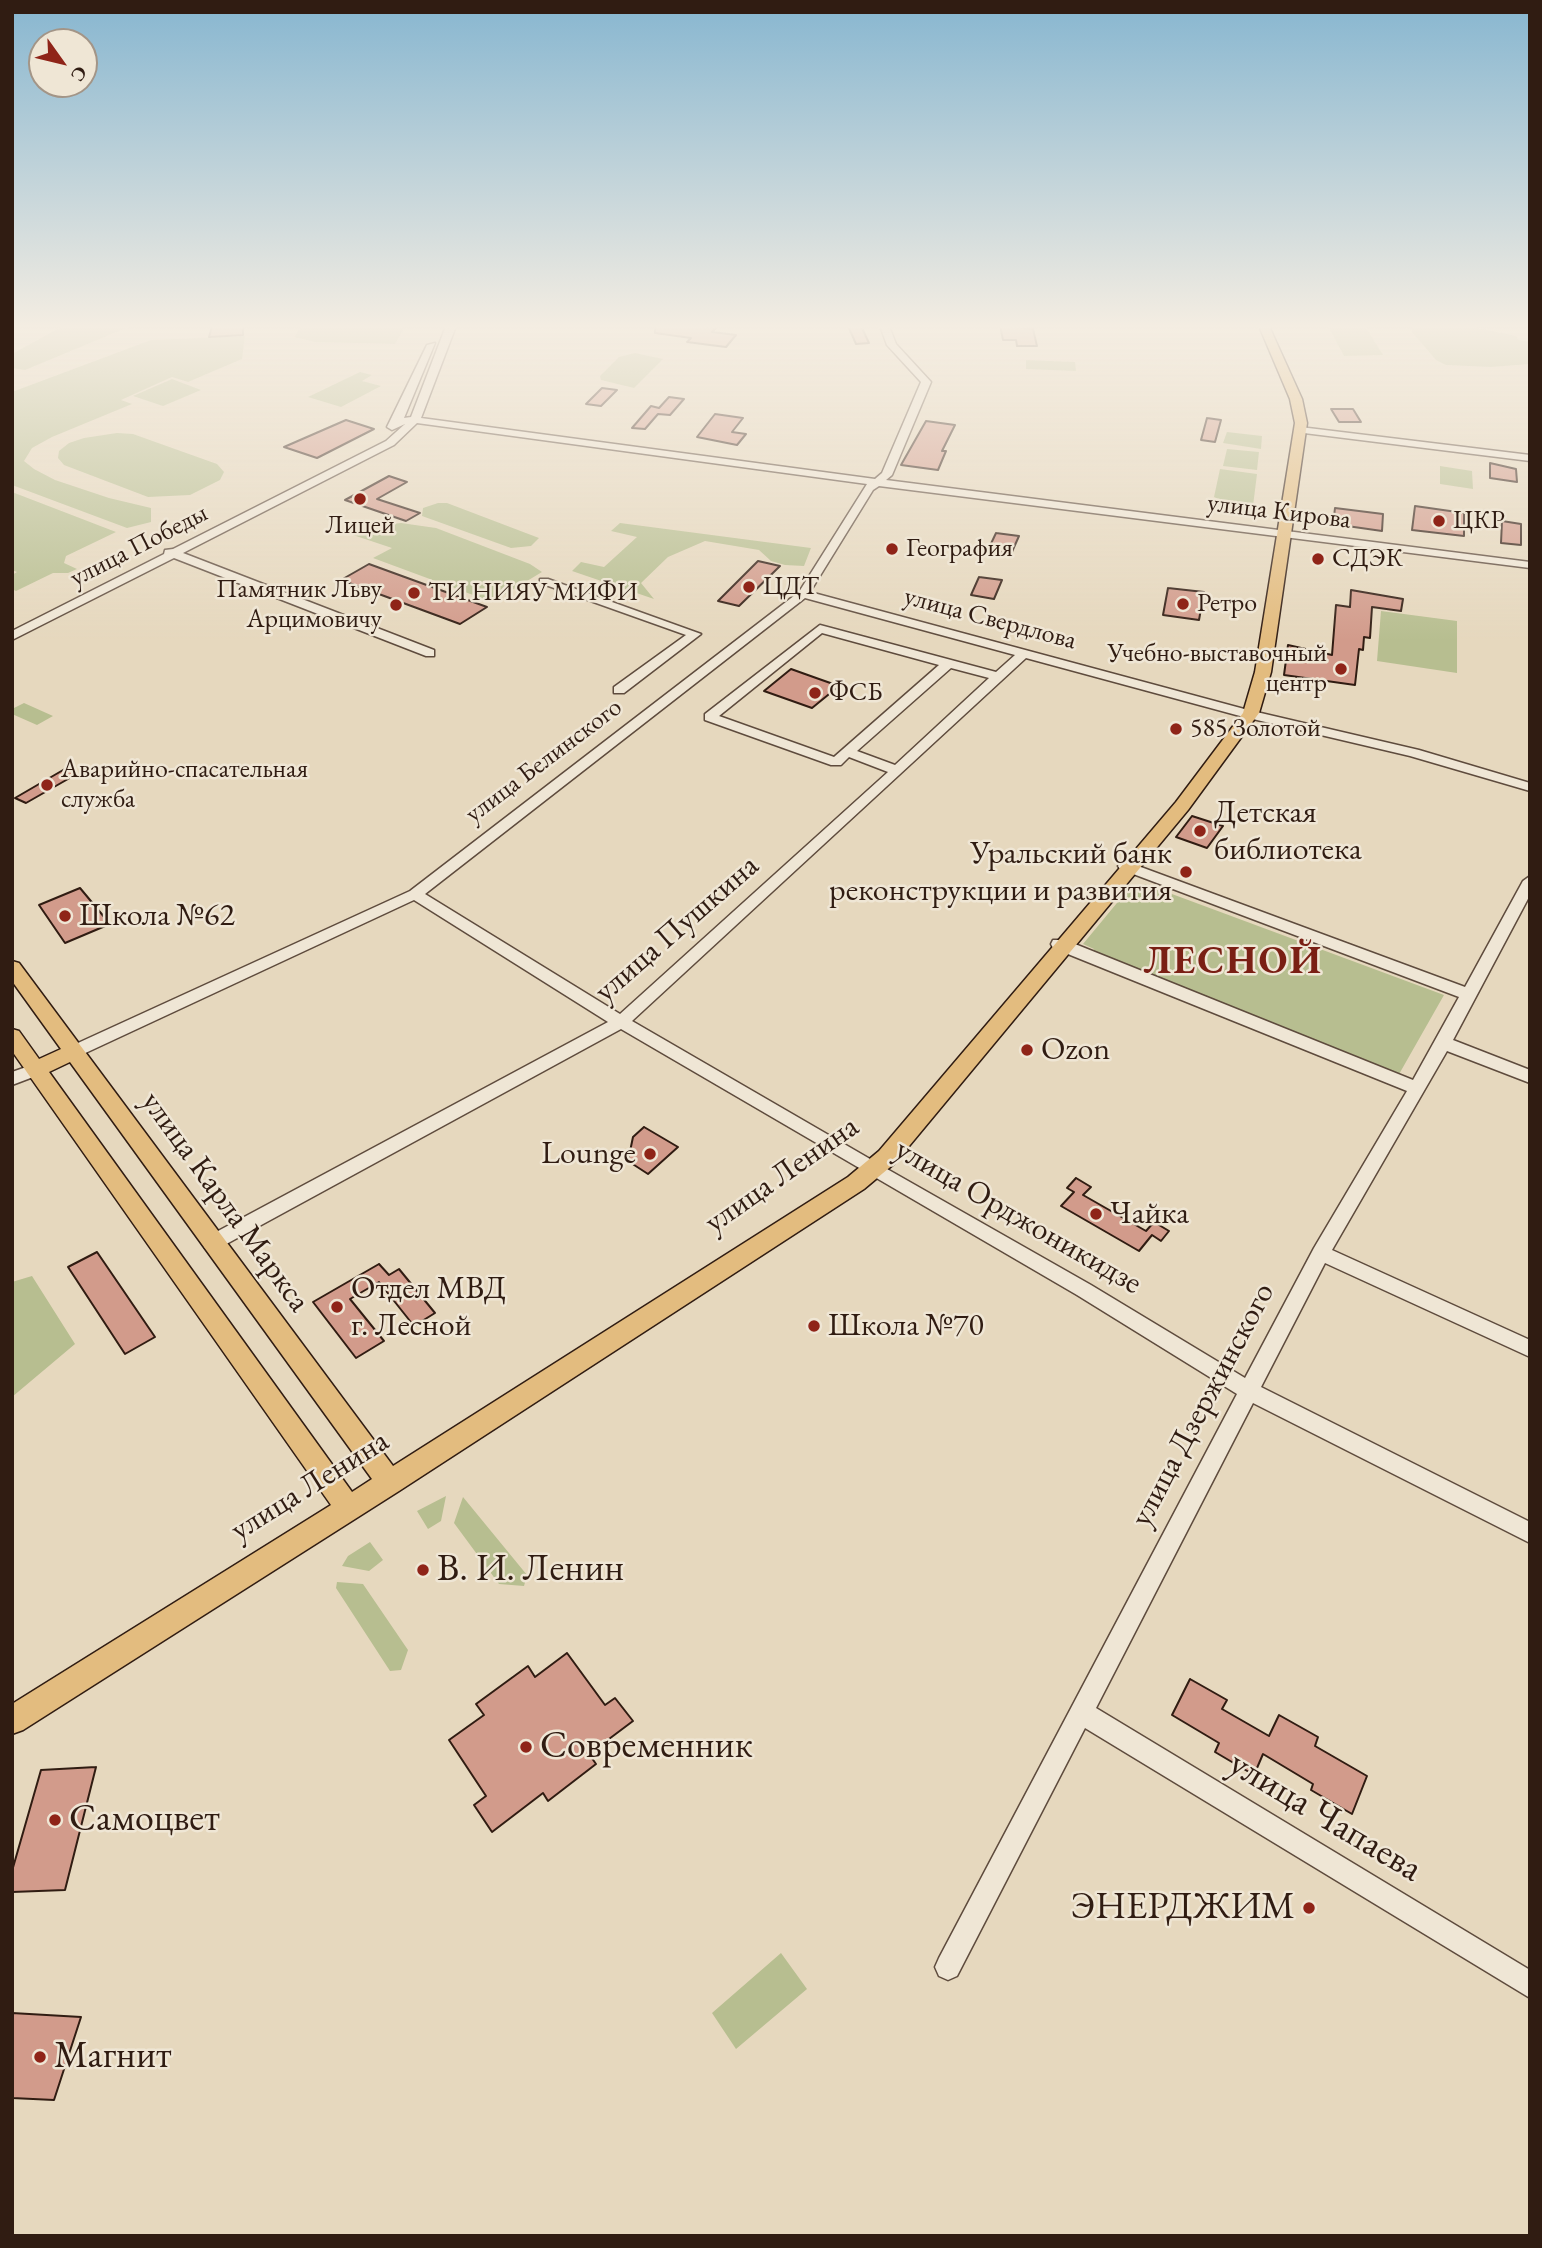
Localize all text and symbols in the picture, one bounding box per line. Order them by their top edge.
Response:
north arrow [28,28,98,98]
text: С [65,61,93,86]
street label: улица Кирова [1205,488,1353,536]
marker: Лицей [352,491,368,507]
street label: улица Победы [65,498,213,594]
place label: ЦКР [1453,505,1505,537]
place label: Лицей [325,510,395,542]
marker: ЦКР [1431,513,1447,529]
place label: География [906,533,1013,565]
marker: География [884,541,900,557]
place label: СДЭК [1332,543,1403,575]
marker: СДЭК [1310,551,1326,567]
place label: ЦДТ [763,571,819,603]
place label: Памятник Льву Арцимовичу [216,574,382,636]
place label: ТИ НИЯУ МИФИ [428,577,638,609]
marker: ЦДТ [741,579,757,595]
street label: улица Свердлова [900,581,1080,657]
marker: ТИ НИЯУ МИФИ [406,585,422,601]
place label: Ретро [1197,588,1257,620]
marker: Ретро [1175,596,1191,612]
marker: Памятник Льву Арцимовичу [388,597,404,613]
place label: Учебно-выставочный центр [1107,638,1327,700]
marker: Учебно-выставочный центр [1333,661,1349,677]
place label: ФСБ [829,677,883,709]
marker: ФСБ [807,685,823,701]
street label: улица Белинского [459,692,629,830]
place label: 585 Золотой [1190,713,1321,745]
marker: 585 Золотой [1168,721,1184,737]
place label: Аварийно-спасательная служба [61,754,308,816]
marker: Аварийно-спасательная служба [39,777,55,793]
place label: Детская библиотека [1214,794,1362,869]
marker: Детская библиотека [1192,823,1208,839]
place label: Уральский банк реконструкции и развития [829,835,1172,910]
street label: улица Пушкина [587,847,767,1011]
marker: Уральский банк реконструкции и развития [1178,864,1194,880]
place label: Школа №62 [79,897,235,935]
marker: Школа №62 [57,908,73,924]
district label: ЛЕСНОЙ [1144,940,1322,986]
place label: Ozon [1041,1031,1110,1069]
marker: Ozon [1019,1042,1035,1058]
street label: улица Карла Маркса [132,1084,318,1320]
street label: улица Ленина [698,1108,866,1242]
street label: улица Орджоникидзе [888,1131,1148,1303]
place label: Lounge [541,1135,636,1173]
marker: Lounge [642,1146,658,1162]
place label: Чайка [1110,1195,1189,1233]
marker: Чайка [1088,1206,1104,1222]
place label: Отдел МВД г. Лесной [351,1270,506,1345]
street label: улица Дзержинского [1123,1277,1283,1533]
marker: Отдел МВД г. Лесной [329,1299,345,1315]
place label: Школа №70 [828,1307,984,1345]
marker: Школа №70 [806,1318,822,1334]
street label: улица Ленина [224,1422,396,1550]
place label: В. И. Ленин [437,1547,624,1593]
marker: В. И. Ленин [415,1562,431,1578]
place label: Современник [540,1724,753,1770]
marker: Современник [518,1739,534,1755]
street label: улица Чапаева [1220,1741,1430,1893]
place label: Самоцвет [69,1797,220,1843]
marker: Самоцвет [47,1812,63,1828]
place label: ЭНЕРДЖИМ [1070,1885,1295,1931]
marker: ЭНЕРДЖИМ [1301,1900,1317,1916]
place label: Магнит [54,2034,172,2080]
marker: Магнит [32,2049,48,2065]

